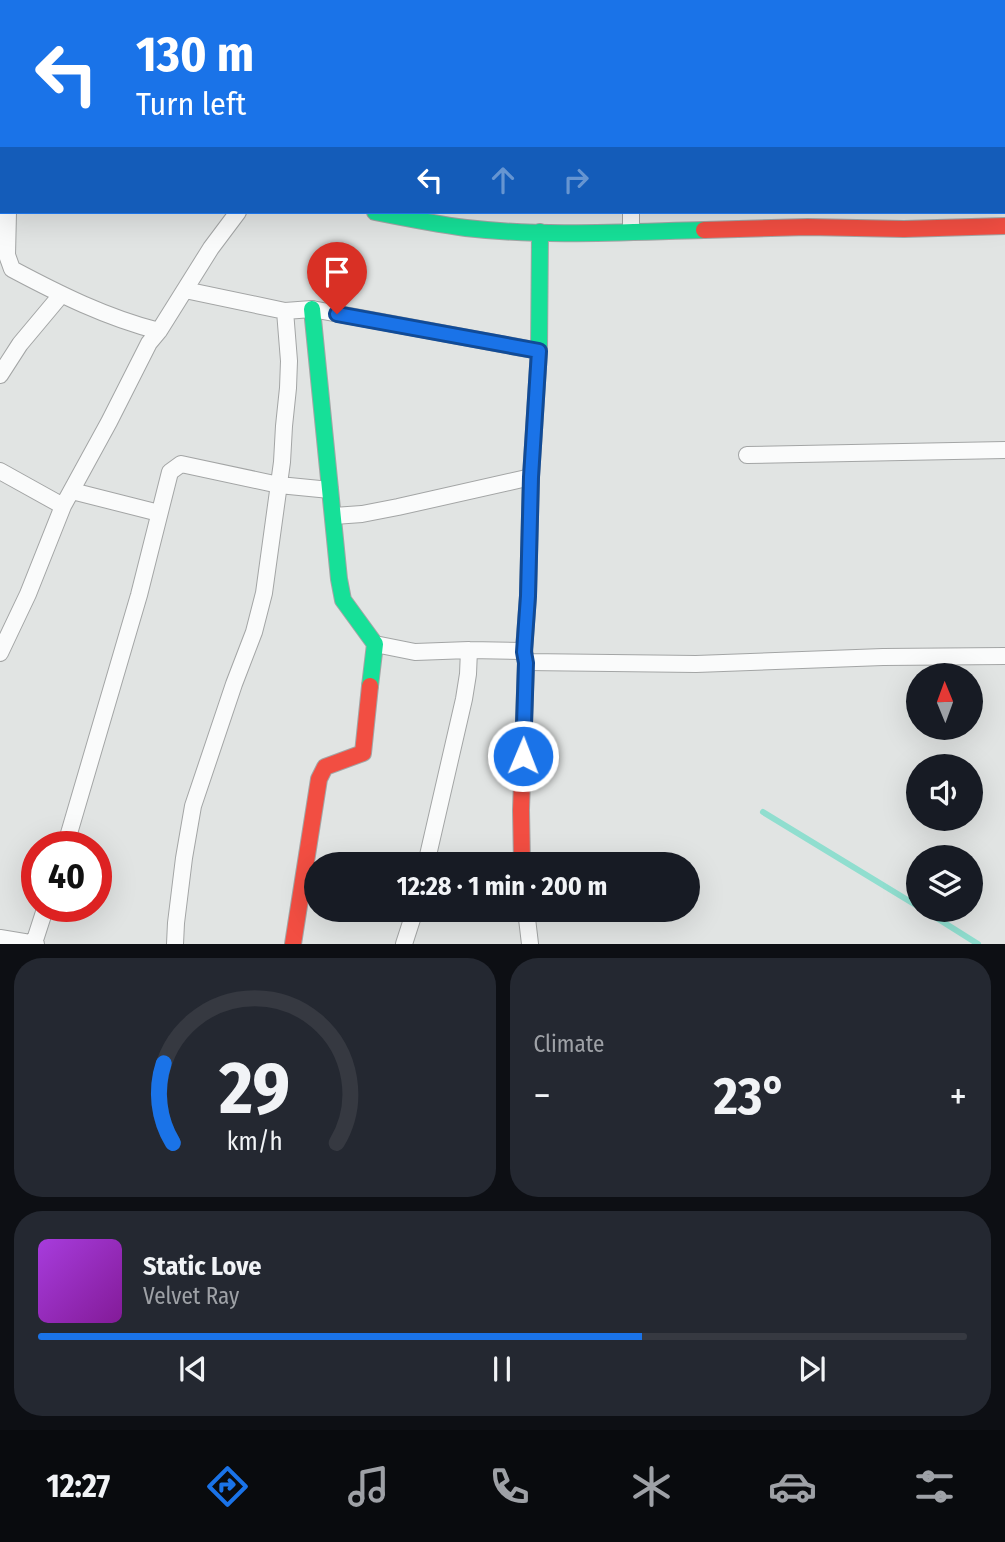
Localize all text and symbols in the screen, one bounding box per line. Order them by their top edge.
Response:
text: 130 m [136,25,254,84]
icon: left [21,28,112,119]
text: Turn left [136,85,246,123]
icon: left [411,161,449,199]
icon: ahead [484,161,522,199]
icon: right [557,161,595,199]
pin [307,242,367,314]
icon: arrive [318,253,356,291]
north arrow [906,663,984,740]
map controls [906,663,983,922]
position arrow [486,719,560,793]
button: sound [906,754,983,831]
speed limit sign: 40 [21,831,112,922]
button: layers [906,845,983,922]
text: 12:28 · 1 min · 200 m [397,871,607,902]
text: Climate [534,1030,604,1058]
text: 29 [218,1046,290,1133]
text: 23° [714,1065,787,1128]
text: − [534,1073,551,1119]
text: + [950,1073,967,1119]
text: km/h [227,1127,283,1157]
text: Static Love [143,1251,261,1282]
text: Velvet Ray [143,1282,239,1310]
icon: previous [174,1350,212,1388]
icon: pause [483,1350,521,1388]
icon: next [793,1350,831,1388]
icon: directions [203,1462,252,1511]
icon: music [344,1462,393,1511]
icon: phone [485,1462,534,1511]
icon: climate [627,1462,676,1511]
icon: car [768,1462,817,1511]
icon: filters [910,1462,959,1511]
text: 12:27 [46,1467,110,1505]

